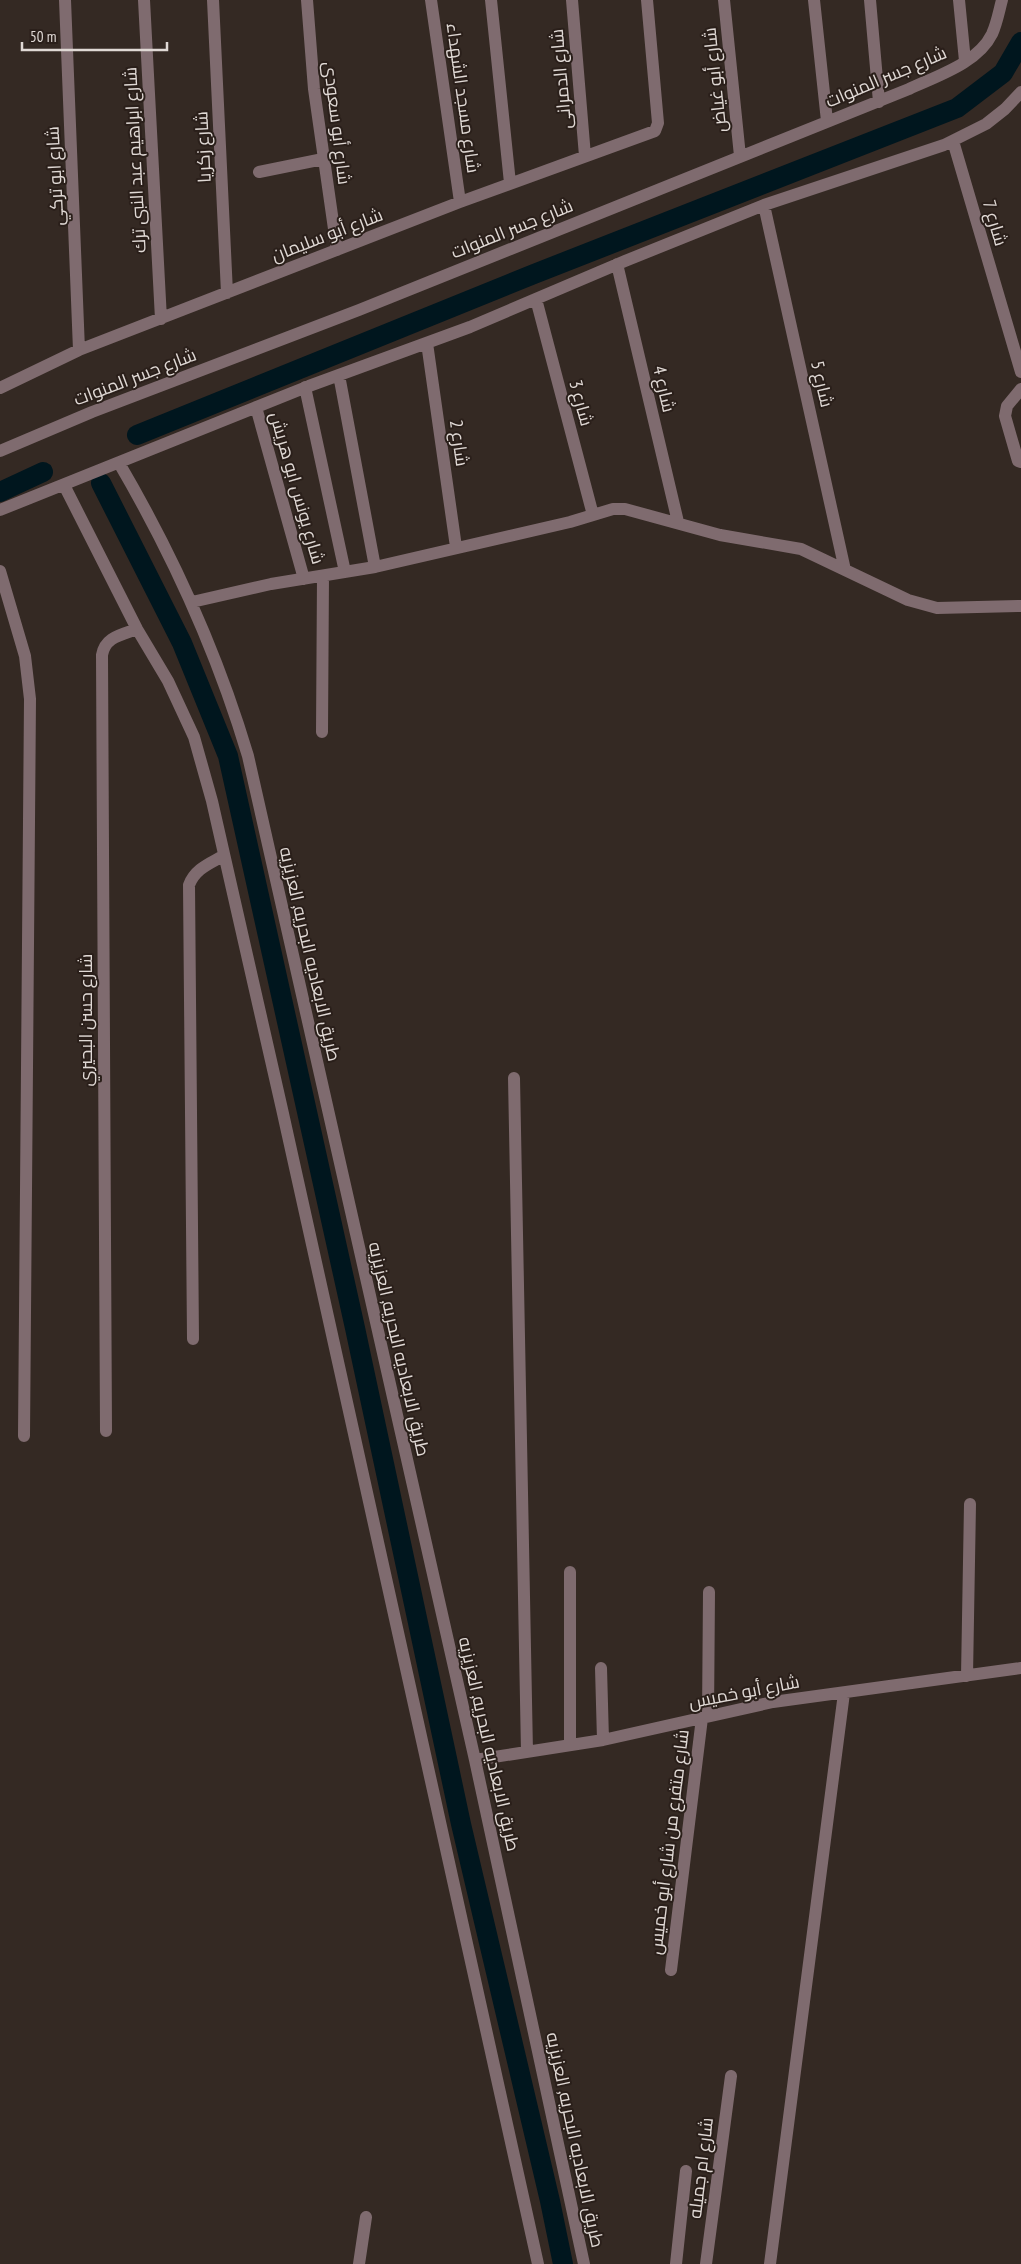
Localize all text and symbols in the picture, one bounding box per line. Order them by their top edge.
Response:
scale bar [22,20,168,52]
street label: شارع مسجد الشهداء [441,21,485,175]
street label: شارع أبو غياض [698,26,732,134]
text: 50 m [30,27,56,46]
street label: شارع الدمرانى [545,28,577,130]
street label: شارع جسر المنوات [822,41,950,113]
street label: شارع أبو سعودى [318,60,356,186]
street label: شارع ابراهيم عبد النبى ترك [118,66,152,254]
street label: شارع زكريا [189,111,217,183]
street label: شارع ابو تركي [40,125,72,227]
street label: شارع جسر المنوات [447,194,577,264]
street label: شارع 7 [977,197,1013,249]
street label: شارع أبو سليمان [268,203,386,267]
street label: شارع جسر المنوات [70,343,200,411]
street label: شارع 5 [805,359,839,409]
street label: شارع 4 [647,364,681,414]
street label: شارع 3 [563,377,599,429]
street label: شارع يونس ابو هريش [264,409,330,567]
street label: شارع 2 [444,418,474,468]
street label: طريق الابعاديه البحريه, العزيزيه [274,844,346,1064]
street label: شارع حسن البحيري [74,954,100,1086]
street label: طريق الابعاديه البحريه, العزيزيه [363,1239,435,1459]
street label: طريق الابعاديه البحريه, العزيزيه [453,1634,525,1854]
street label: شارع أبو خميس [687,1669,801,1715]
street label: شارع متفرع من شارع أبو خميس [643,1728,695,1956]
street label: طريق الابعاديه البحريه, العزيزيه [540,2030,610,2250]
street label: شارع ام جميله [683,2116,719,2220]

